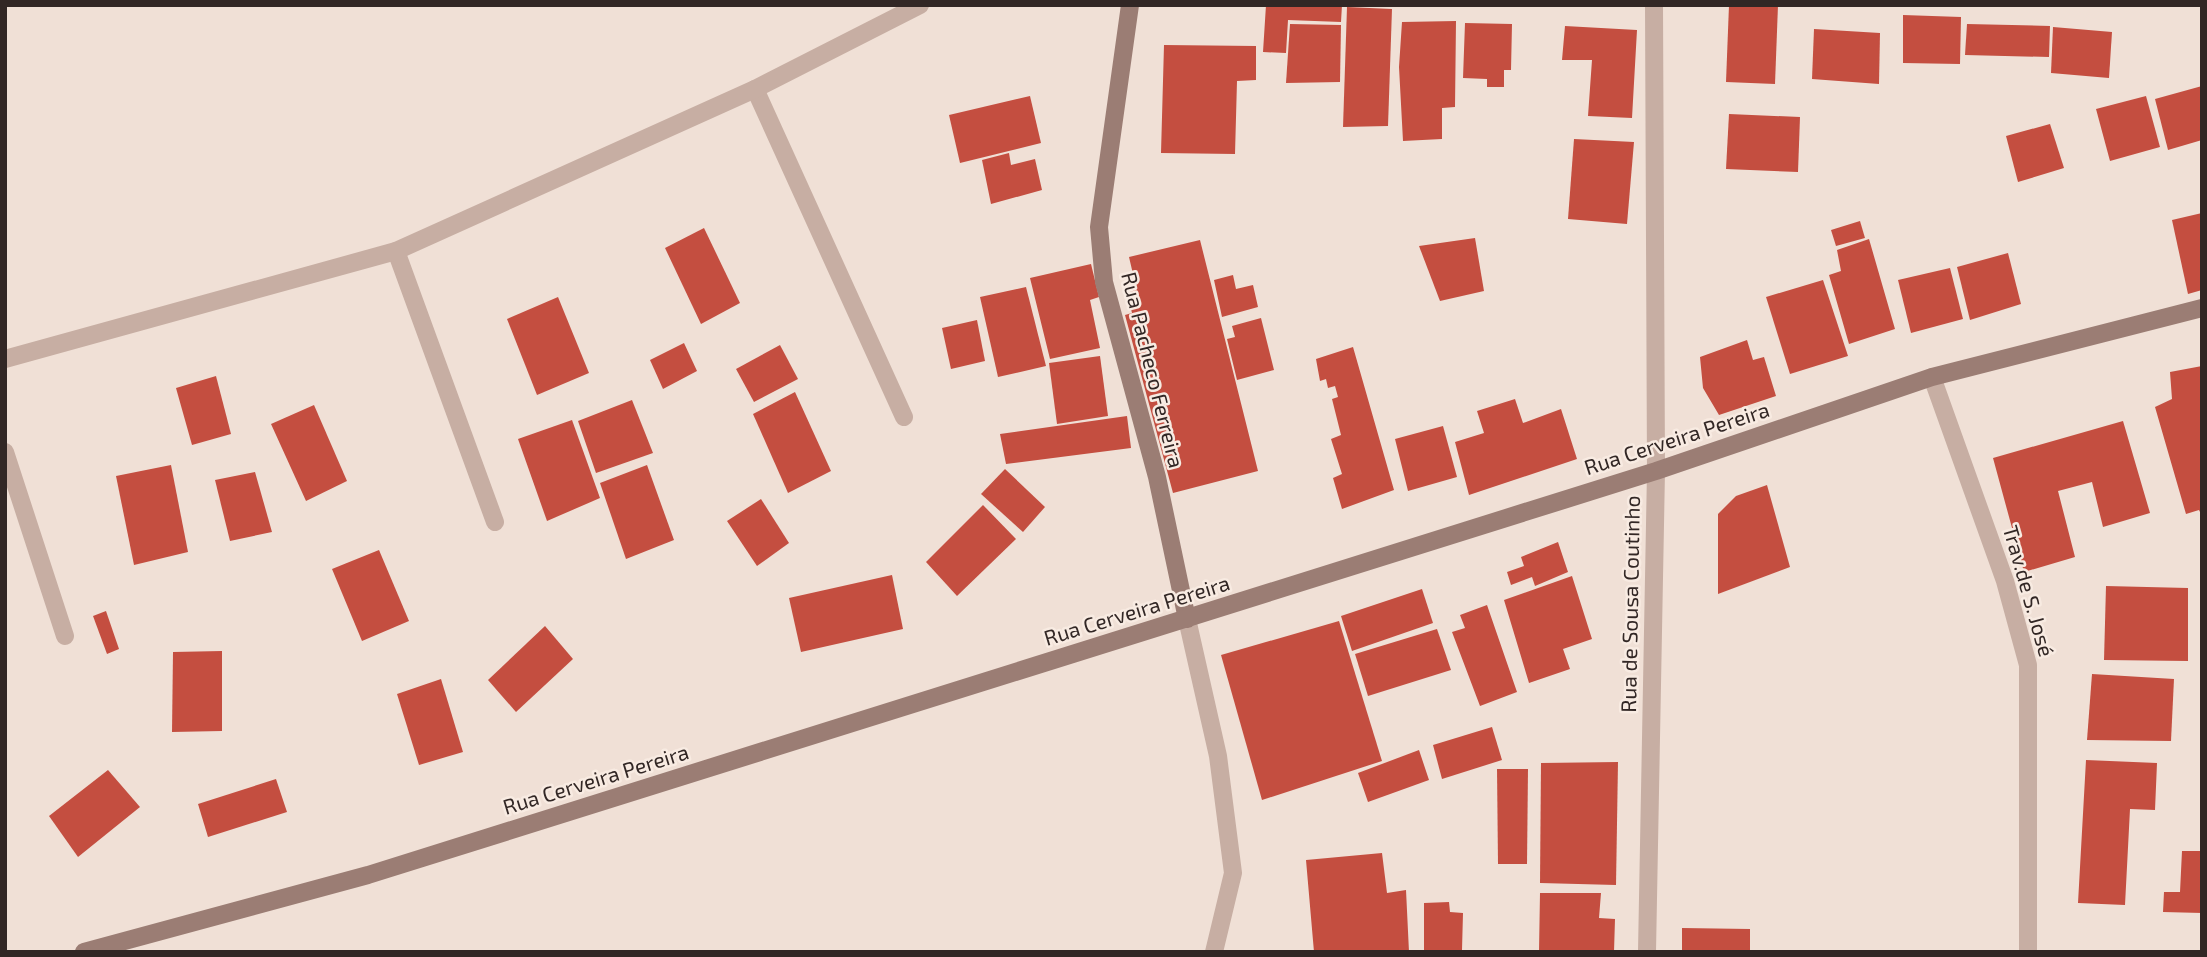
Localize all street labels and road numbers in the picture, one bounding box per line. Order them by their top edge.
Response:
street label: Rua Pacheco Ferreira [1117,269,1190,470]
street label: Rua Cerveira Pereira [1581,396,1772,479]
street label: Rua de Sousa Coutinho [1615,495,1644,713]
street label: Trav.de S. José [1999,522,2060,659]
street label: Rua Cerveira Pereira [1041,569,1233,650]
street label: Rua Cerveira Pereira [500,738,692,819]

